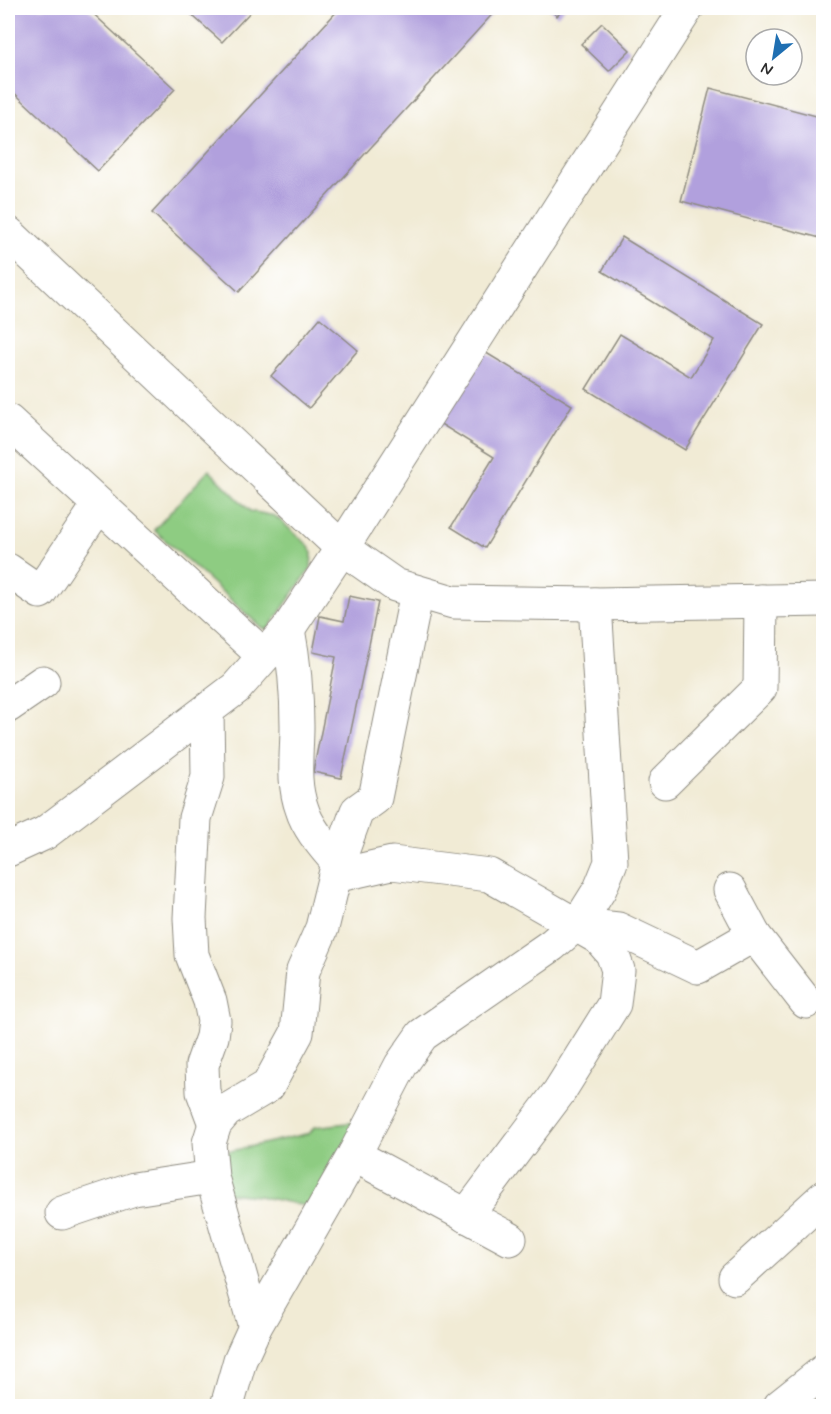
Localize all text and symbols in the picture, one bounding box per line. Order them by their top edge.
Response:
north arrow [744,27,804,87]
text: N [757,57,777,80]

